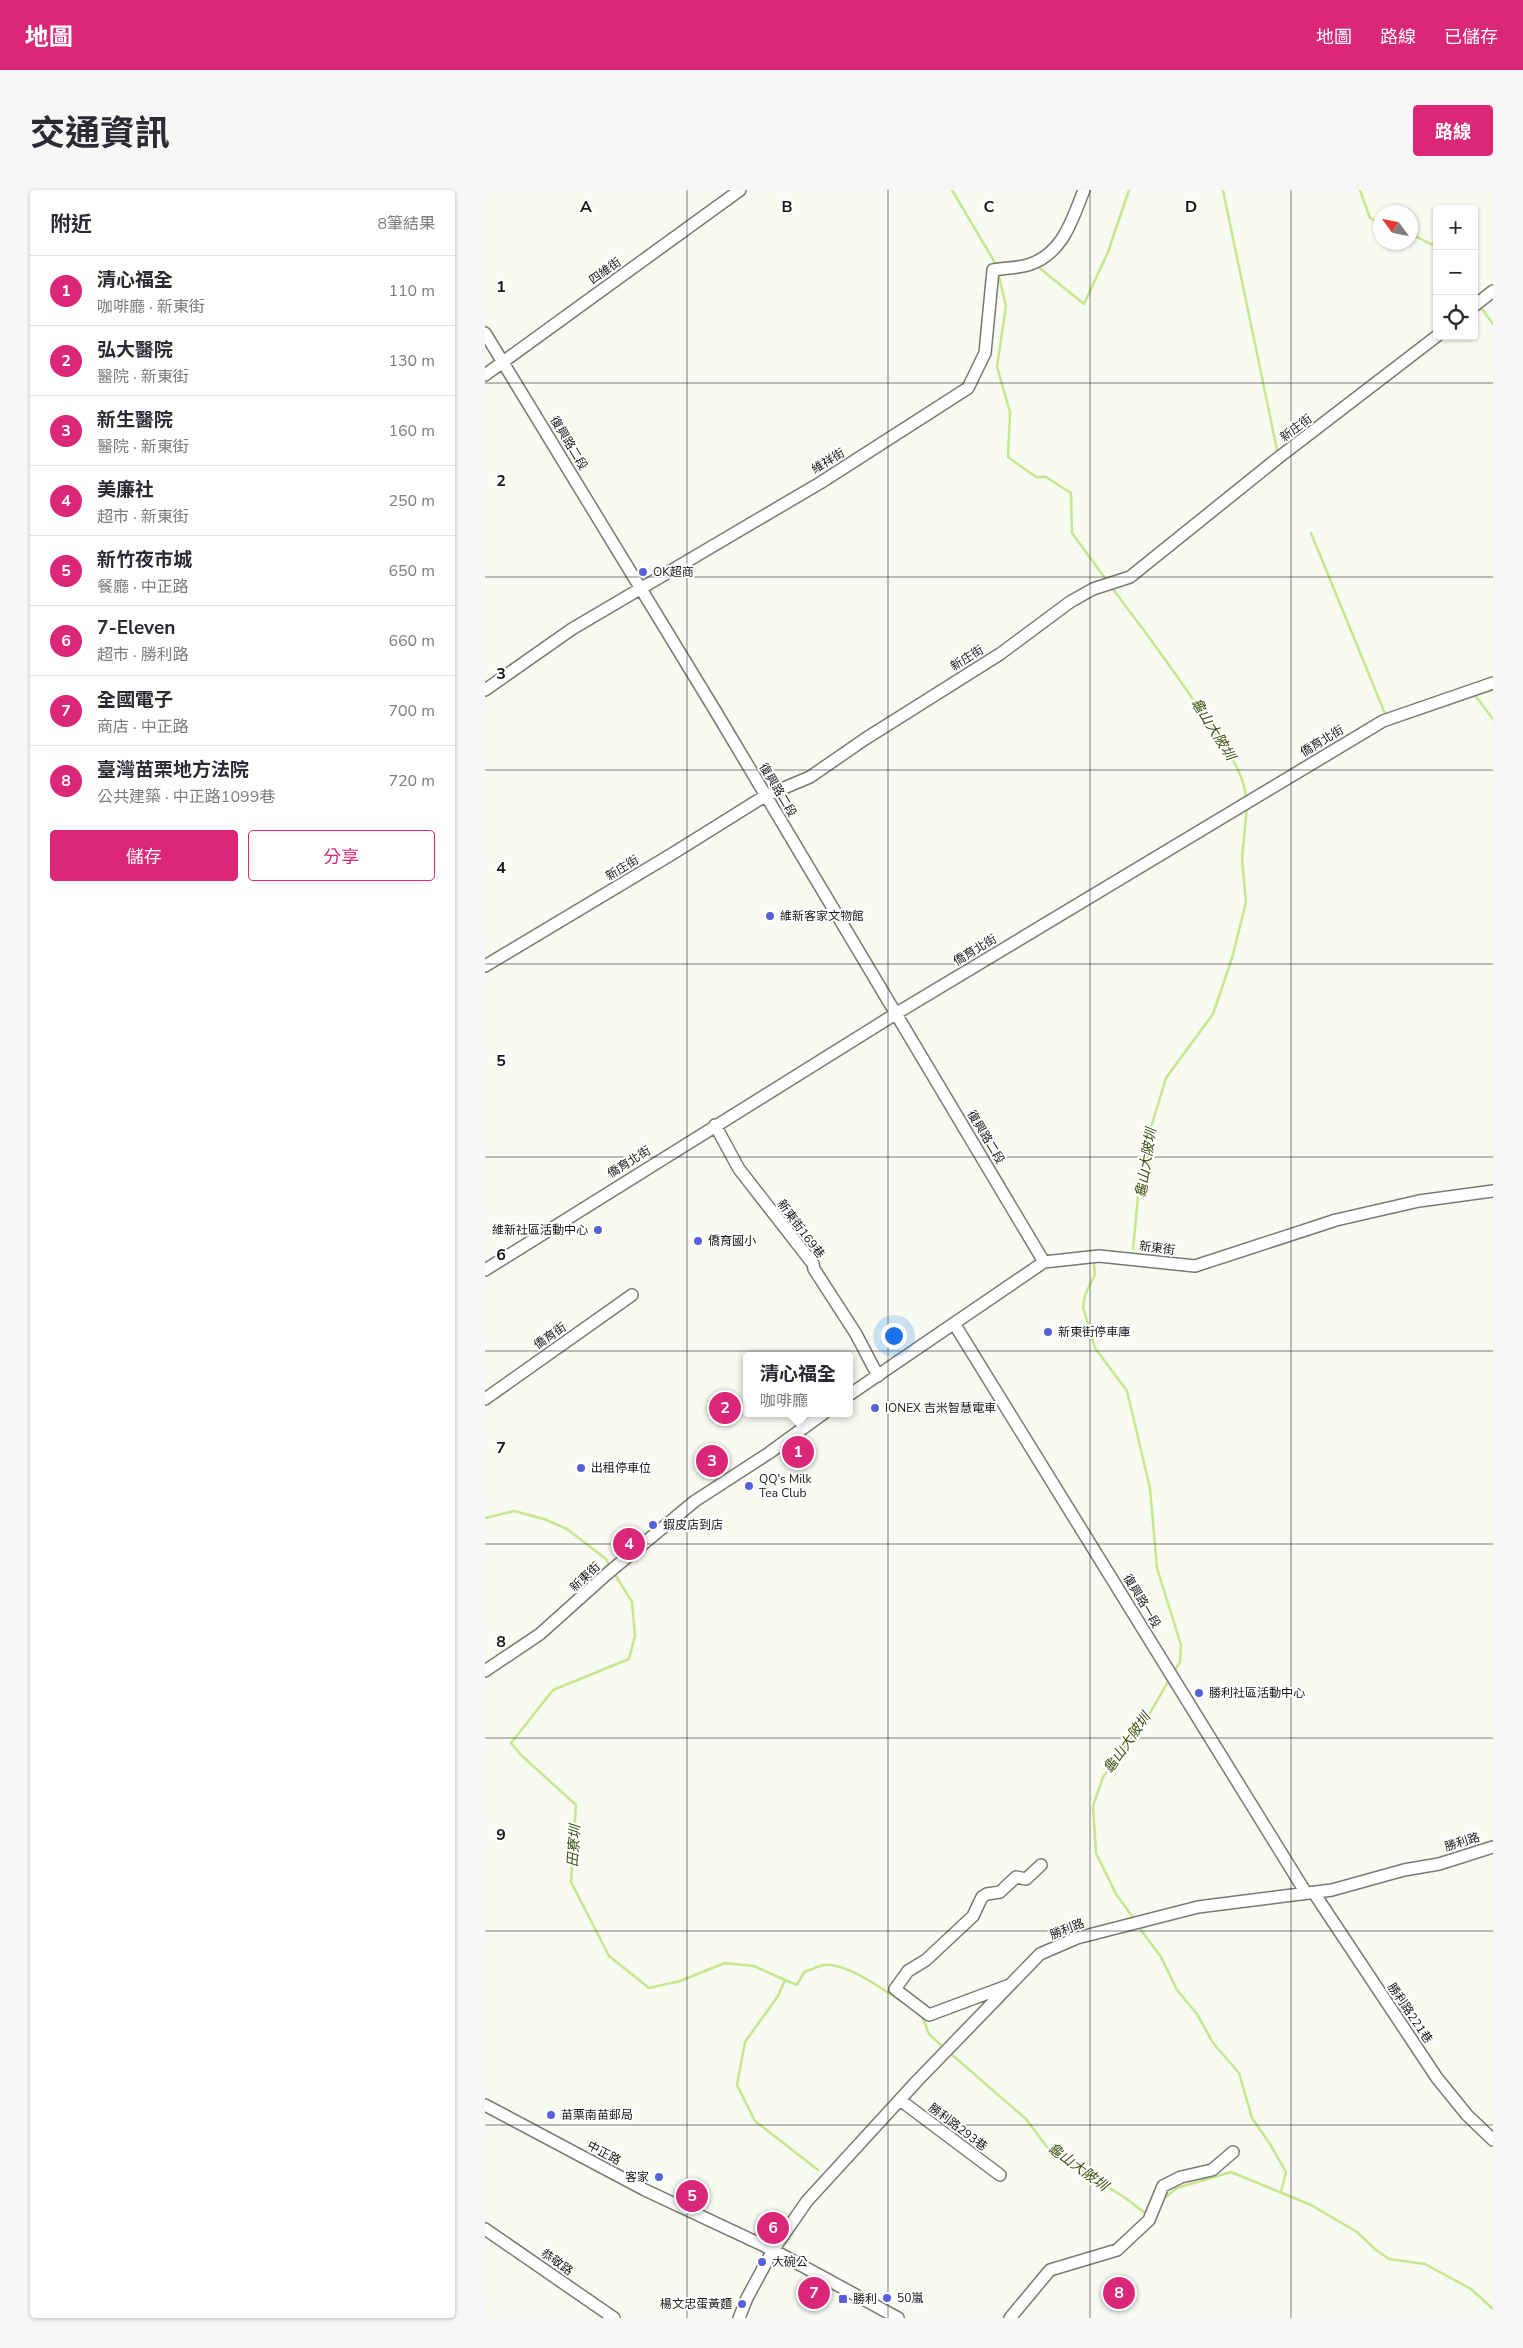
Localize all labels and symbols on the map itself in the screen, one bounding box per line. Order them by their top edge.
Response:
text: A [580,196,592,218]
text: B [781,196,793,218]
text: C [984,196,995,218]
text: D [1185,196,1197,218]
north arrow [1373,205,1418,250]
street label: 四維街 [586,254,624,288]
text: 1 [496,276,506,298]
street label: 新庄街 [1277,411,1315,445]
street label: 復興路二段 [547,413,591,473]
street label: 維祥街 [808,445,848,477]
text: 2 [496,470,506,492]
place label: OK超商 [653,564,694,580]
marker: OK超商 [637,566,649,578]
street label: 新庄街 [947,642,987,674]
text: 3 [496,663,506,685]
water label: 龜山大陂圳 [1186,694,1241,765]
street label: 僑育北街 [1297,722,1347,760]
street label: 復興路二段 [756,760,800,820]
street label: 新庄街 [602,852,642,884]
text: 4 [496,857,506,879]
place label: 維新客家文物館 [780,908,864,924]
marker: 維新客家文物館 [764,910,776,922]
street label: 僑育北街 [950,931,1000,969]
text: 5 [496,1050,506,1072]
street label: 復興路二段 [964,1107,1008,1167]
water label: 龜山大陂圳 [1131,1125,1161,1199]
street label: 僑育北街 [604,1142,654,1182]
street label: 新東街169巷 [774,1196,828,1262]
place label: 維新社區活動中心 [492,1222,588,1238]
marker: 維新社區活動中心 [592,1224,604,1236]
place label: 僑育國小 [708,1233,756,1249]
marker: 僑育國小 [692,1235,704,1247]
street label: 新東街 [1138,1238,1176,1258]
text: 6 [496,1244,506,1266]
street label: 僑育街 [531,1319,569,1353]
your location [881,1323,907,1349]
place label: 新東街停車庫 [1058,1324,1130,1340]
marker: 新東街停車庫 [1042,1326,1054,1338]
pin: 2 [709,1389,741,1427]
place label: IONEX 吉米智慧電車 [885,1400,996,1416]
marker: IONEX 吉米智慧電車 [869,1402,881,1414]
pin: 1 [782,1433,814,1471]
text: 7 [496,1437,506,1459]
pin: 3 [696,1442,728,1480]
place label: 出租停車位 [591,1460,651,1476]
marker: 出租停車位 [575,1462,587,1474]
place label: QQ's Milk Tea Club [759,1471,813,1501]
marker: QQ's Milk Tea Club [743,1480,755,1492]
place label: 蝦皮店到店 [663,1517,723,1533]
marker: 蝦皮店到店 [647,1519,659,1531]
pin: 4 [613,1525,645,1563]
street label: 新東街 [566,1559,604,1595]
street label: 復興路一段 [1120,1571,1164,1631]
text: 8 [496,1631,506,1653]
place label: 勝利社區活動中心 [1209,1685,1305,1701]
marker: 勝利社區活動中心 [1193,1687,1205,1699]
water label: 龜山大陂圳 [1099,1707,1156,1777]
water label: 田寮圳 [563,1822,585,1868]
text: 9 [496,1824,506,1846]
street label: 勝利路 [1442,1829,1482,1855]
street label: 勝利路 [1047,1915,1087,1943]
street label: 勝利路221巷 [1384,1980,1436,2046]
street label: 勝利路293巷 [925,2100,991,2154]
place label: 苗栗南苗郵局 [561,2107,633,2123]
marker: 苗栗南苗郵局 [545,2109,557,2121]
street label: 中正路 [584,2137,624,2169]
water label: 龜山大陂圳 [1044,2139,1114,2196]
place label: 客家 [625,2169,649,2185]
marker: 客家 [653,2171,665,2183]
pin: 5 [676,2177,708,2215]
pin: 6 [757,2209,789,2247]
street label: 恭敬路 [538,2245,576,2279]
place label: 大碗公 [772,2254,808,2270]
marker: 大碗公 [756,2256,768,2268]
pin: 7 [798,2274,830,2312]
pin: 8 [1103,2274,1135,2312]
place label: 50嵐 [897,2290,923,2306]
place label: 勝利 [853,2291,877,2307]
marker: 50嵐 [881,2292,893,2304]
marker: 勝利 [837,2293,849,2305]
place label: 楊文忠蛋黃麵 [660,2296,732,2312]
marker: 楊文忠蛋黃麵 [736,2298,748,2310]

